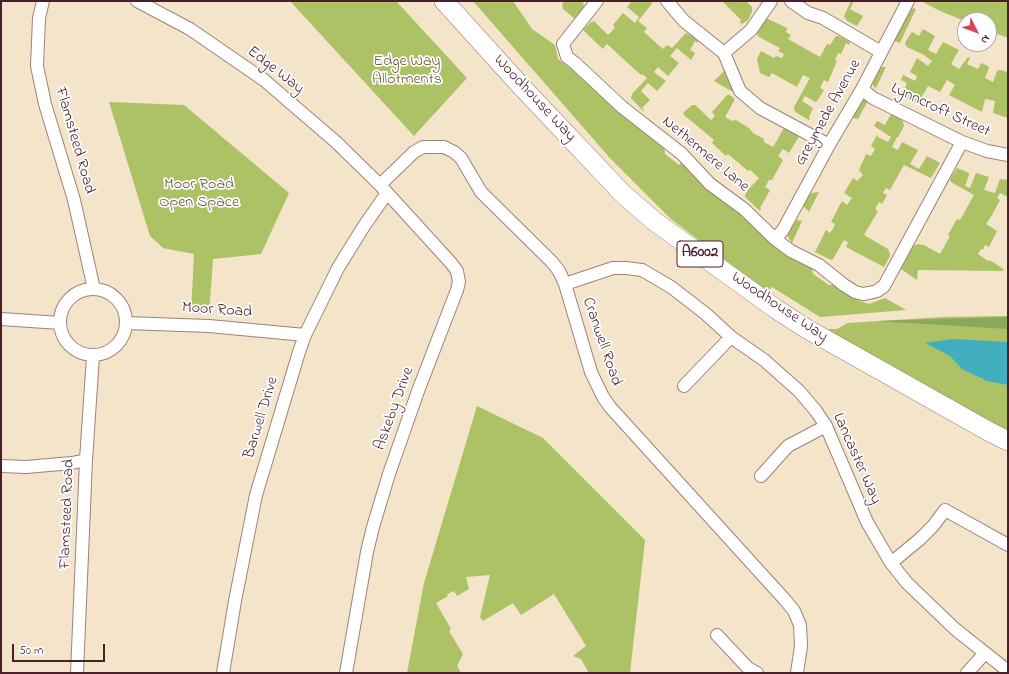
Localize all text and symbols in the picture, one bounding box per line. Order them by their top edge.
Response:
north arrow [957,12,997,52]
text: N [977,31,994,47]
street label: Edge Way [243,43,307,99]
street label: Woodhouse Way [489,51,579,147]
park label: Edge Way Allotments [372,52,442,90]
street label: Greymede Avenue [792,56,866,170]
street label: Lynncroft Street [887,80,993,142]
street label: Flamsteed Road [50,86,98,196]
street label: Nethermere Lane [657,113,753,197]
park label: Moor Road Open Space [159,175,239,213]
road number: A6002 [677,241,723,267]
street label: Woodhouse Way [727,269,831,347]
street label: Cranwell Road [577,295,625,389]
street label: Moor Road [181,299,253,323]
street label: Askeby Drive [371,365,419,453]
street label: Barwell Drive [240,375,284,461]
street label: Lancaster Way [827,410,885,508]
street label: Flamsteed Road [56,459,80,569]
scale bar [14,636,107,662]
text: 50 m [19,642,43,660]

